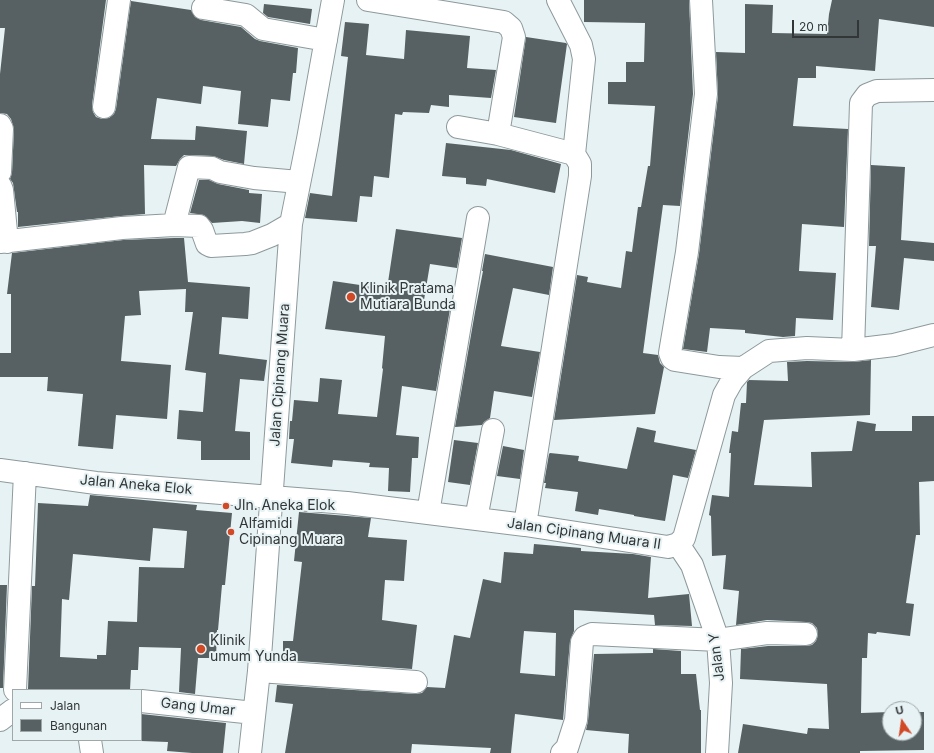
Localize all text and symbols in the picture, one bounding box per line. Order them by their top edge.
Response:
scale bar [794,12,861,38]
text: 20 m [799,19,828,34]
place label: Klinik Pratama Mutiara Bunda [360,281,456,314]
marker: Klinik Pratama Mutiara Bunda [345,291,357,303]
street label: Jalan Cipinang Muara [267,303,293,447]
street label: Jalan Aneka Elok [79,472,193,498]
place label: Jln. Aneka Elok [234,498,335,514]
marker: Jln. Aneka Elok [221,501,231,511]
street label: Jalan Cipinang Muara II [506,515,662,553]
place label: Alfamidi Cipinang Muara [239,516,343,548]
marker: Alfamidi Cipinang Muara [226,527,236,537]
street label: Jalan Y [706,632,728,682]
place label: Klinik umum Yunda [210,633,297,666]
marker: Klinik umum Yunda [195,643,207,655]
legend [12,689,142,741]
street label: Gang Umar [160,695,236,719]
text: Jalan [50,698,80,713]
north arrow [882,701,922,741]
text: U [894,703,905,718]
text: Bangunan [50,718,107,733]

